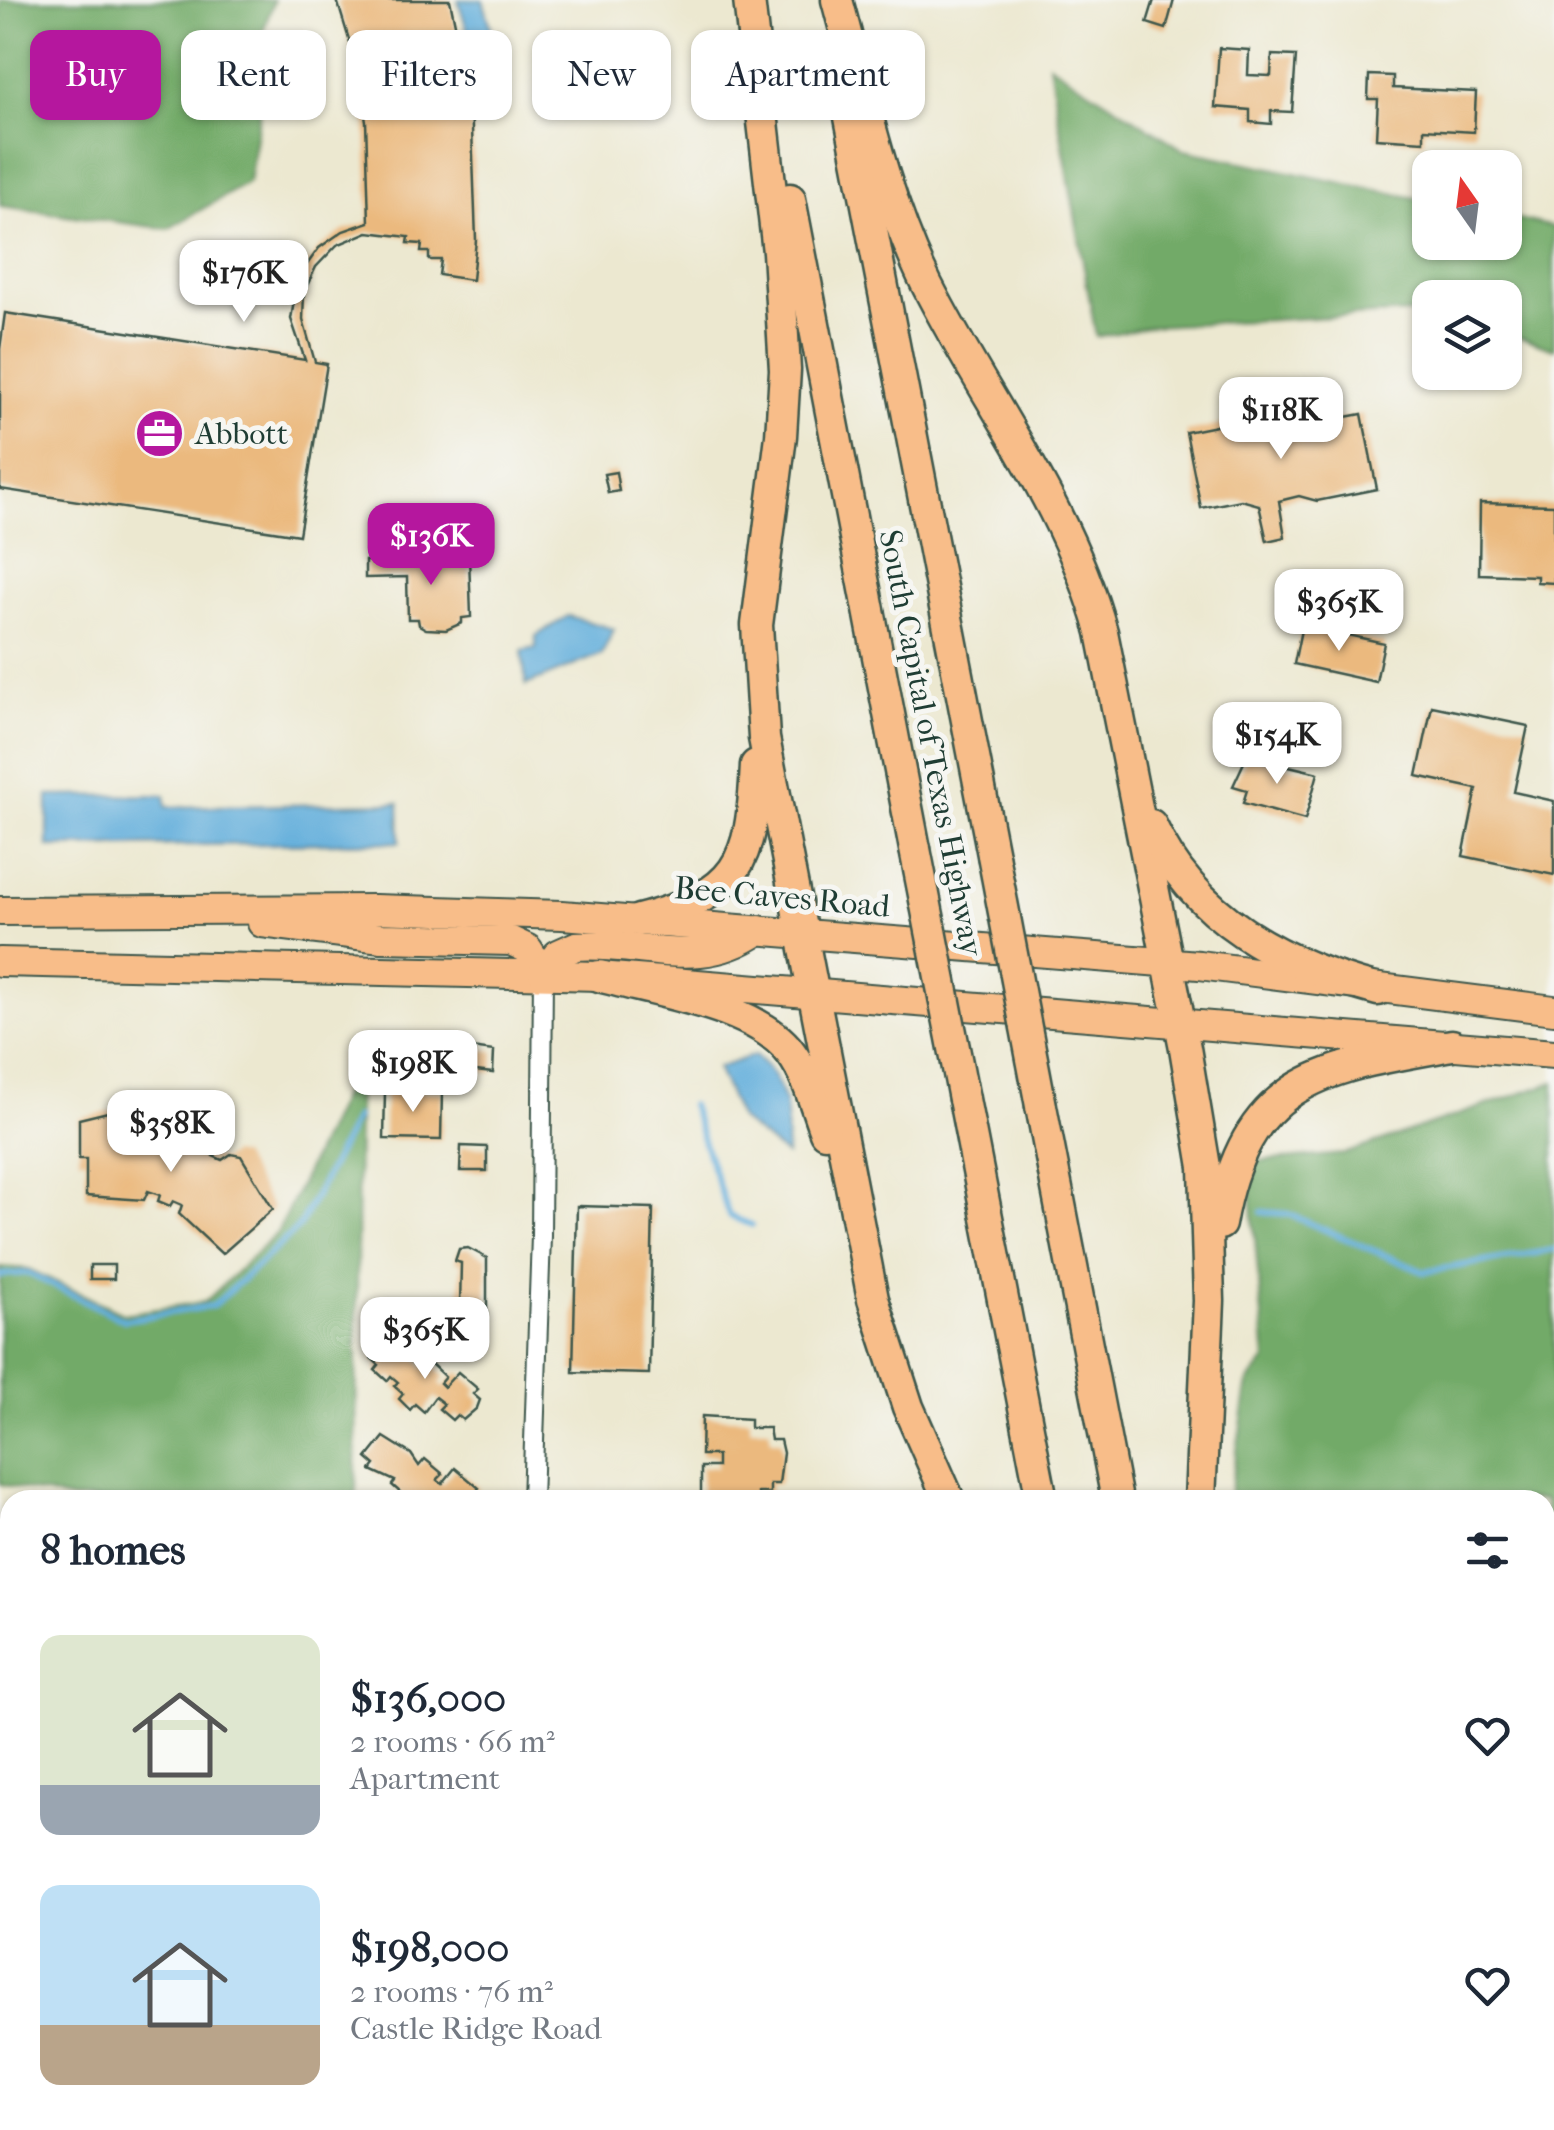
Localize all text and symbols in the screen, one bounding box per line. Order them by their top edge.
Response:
chip: Buy [30,30,161,120]
chip: Rent [181,30,326,120]
chip: Filters [346,30,512,120]
chip: New [532,30,671,120]
chip: Apartment [691,30,925,120]
north arrow [1412,150,1522,260]
map controls [1412,150,1522,390]
pin: $176K [174,240,314,325]
text: $176K [201,254,287,291]
button: layers [1412,280,1522,390]
pin: $118K [1211,377,1351,462]
text: $118K [1241,391,1321,428]
office icon: Abbott [134,407,186,459]
place label: Abbott [193,415,289,452]
pin: $136K [361,503,501,588]
text: $136K [390,517,472,554]
street label: South Capital of Texas Highway [871,527,991,960]
pin: $365K [1269,569,1409,654]
text: $365K [1296,583,1382,620]
pin: $154K [1207,702,1347,787]
text: $154K [1235,716,1319,753]
street label: Bee Caves Road [673,869,892,925]
pin: $198K [343,1030,483,1115]
text: $198K [370,1044,456,1081]
pin: $358K [101,1090,241,1175]
text: $358K [129,1104,213,1141]
pin: $365K [355,1297,495,1382]
text: $365K [382,1311,468,1348]
icon: filters [1460,1523,1515,1578]
text: 8 homes [40,1526,186,1575]
text: $136,000 [350,1674,506,1723]
icon: home [120,1675,240,1795]
icon: heart [1460,1708,1515,1763]
text: 2 rooms · 66 m² [350,1723,555,1760]
text: Apartment [350,1760,500,1797]
text: $198,000 [350,1924,509,1973]
icon: home [120,1925,240,2045]
icon: heart [1460,1958,1515,2013]
text: 2 rooms · 76 m² [350,1973,553,2010]
text: Castle Ridge Road [350,2010,602,2047]

